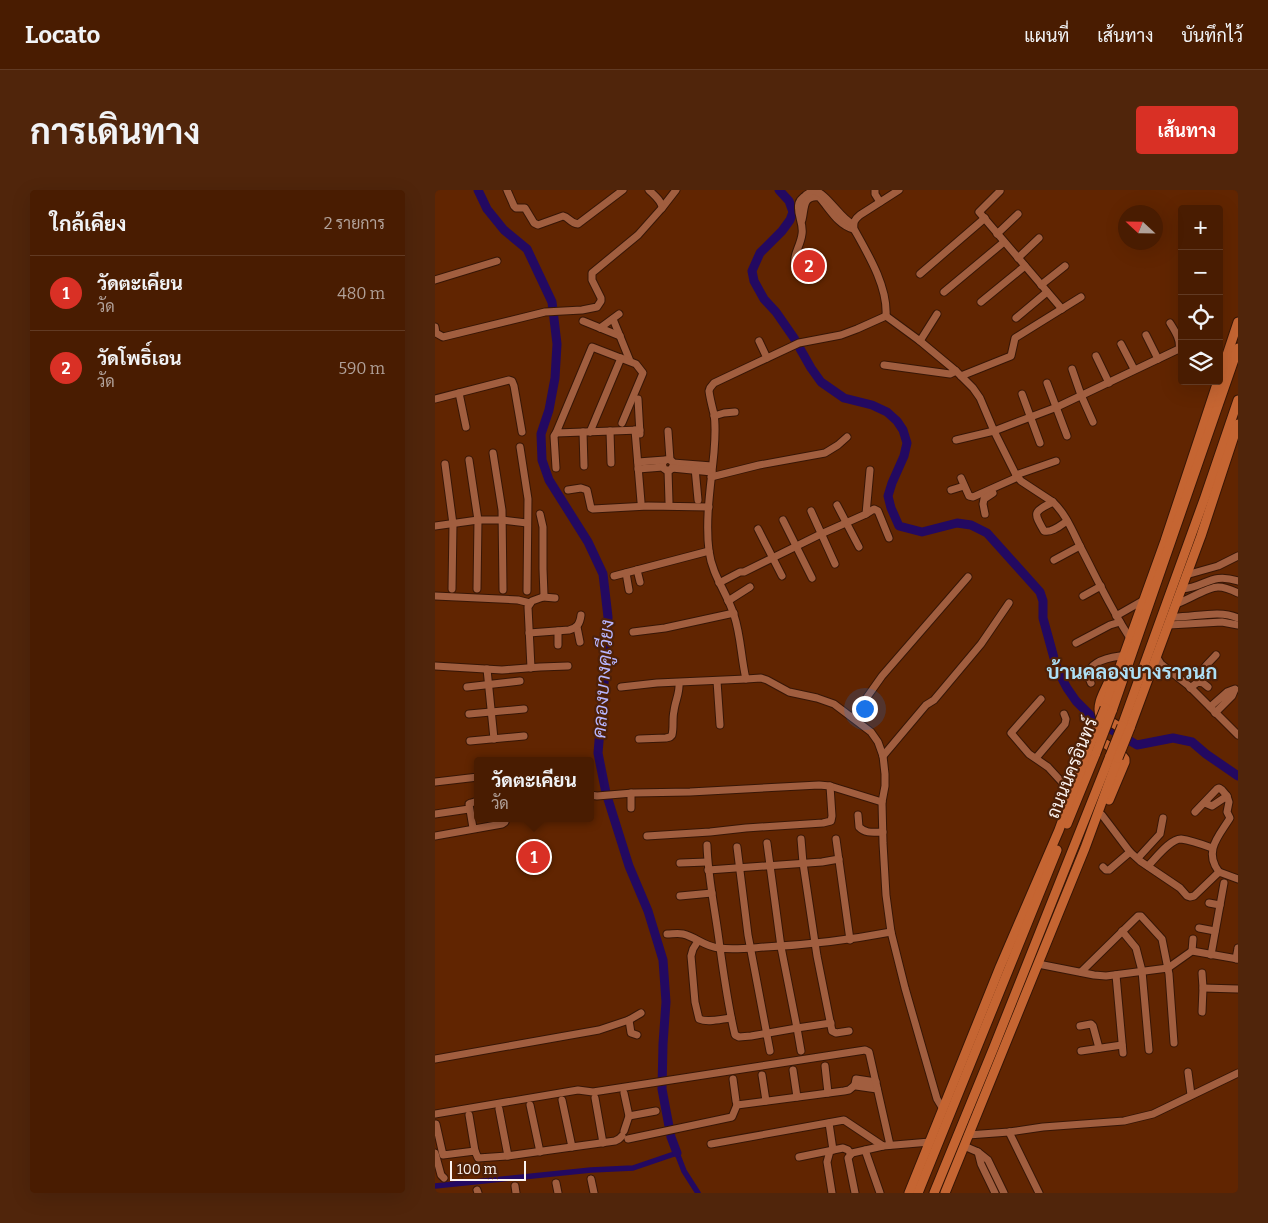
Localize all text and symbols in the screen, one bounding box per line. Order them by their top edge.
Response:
text: Locato [25,21,100,49]
text: แผนที่ [1024,25,1069,47]
text: เส้นทาง [1097,25,1153,47]
text: บันทึกไว้ [1181,25,1243,47]
button: เส้นทาง [1136,106,1238,154]
text: การเดินทาง [30,111,200,153]
north arrow [1118,205,1163,250]
map controls [1178,205,1223,385]
button: + [1178,205,1223,250]
text: ใกล้เคียง [50,211,126,237]
text: 2 รายการ [324,214,385,233]
pin: 2 [793,247,825,285]
button: − [1178,250,1223,295]
text: วัดตะเคียน [97,272,183,295]
text: 1 [63,284,69,303]
text: 480 m [337,284,385,303]
button: locate [1178,295,1223,340]
text: วัด [97,297,115,316]
button: layers [1178,340,1223,385]
text: วัดโพธิ์เอน [97,347,182,370]
text: 2 [61,359,71,378]
text: 590 m [339,359,385,378]
text: วัด [97,372,115,391]
water label: คลองบางคูเวียง [586,618,621,739]
district label: บ้านคลองบางราวนก [1046,659,1218,684]
your location [852,696,878,722]
street label: ถนนนครอินทร์ [1040,713,1102,822]
popup [474,757,594,822]
text: วัดตะเคียน [491,769,577,792]
text: วัด [491,794,509,813]
pin: 1 [518,838,550,876]
scale bar [450,1158,526,1181]
text: 100 m [457,1161,497,1178]

